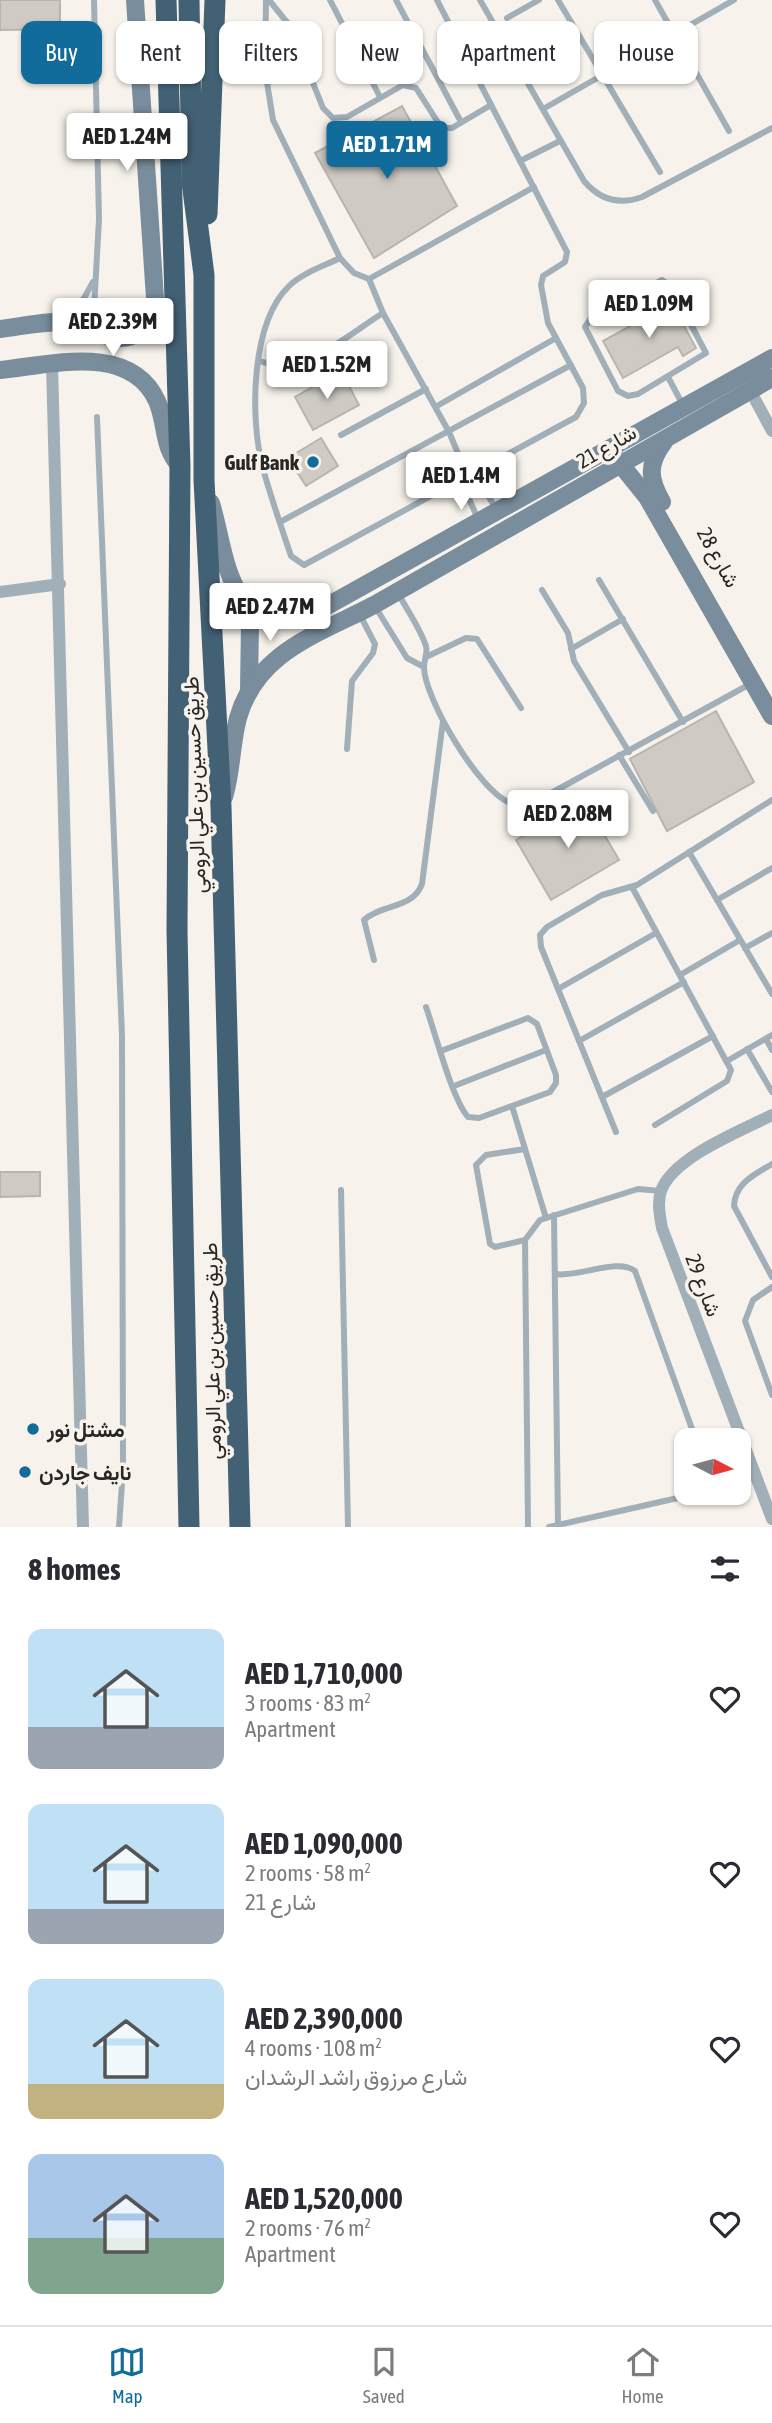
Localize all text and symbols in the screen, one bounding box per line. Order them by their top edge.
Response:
chip: Buy [21,21,102,84]
chip: Rent [116,21,205,84]
chip: Filters [219,21,322,84]
chip: New [336,21,423,84]
chip: Apartment [437,21,580,84]
chip: House [594,21,698,84]
pin: AED 1.24M [47,114,207,173]
pin: AED 1.71M [307,122,467,181]
text: AED 1.24M [82,123,172,149]
text: AED 1.71M [342,131,432,157]
pin: AED 1.09M [569,280,729,340]
text: AED 1.09M [604,290,694,316]
pin: AED 2.39M [33,298,193,358]
text: AED 2.39M [68,308,158,334]
pin: AED 1.52M [247,342,407,401]
text: AED 1.52M [282,351,372,377]
street label: شارع 21 [572,419,642,475]
place label: Gulf Bank [224,450,300,474]
pin: AED 1.4M [389,452,533,512]
marker: Gulf Bank [305,454,321,470]
text: AED 1.4M [422,462,500,488]
street label: شارع 28 [690,523,745,593]
pin: AED 2.47M [190,584,350,643]
text: AED 2.47M [225,593,315,619]
street label: طريق حسين بن علي الرومي [178,676,216,894]
pin: AED 2.08M [488,790,648,850]
text: AED 2.08M [523,800,613,826]
street label: طريق حسين بن علي الرومي [197,1242,231,1460]
street label: شارع 29 [678,1250,727,1321]
place label: مشتل نور [46,1417,125,1443]
marker: مشتل نور [25,1421,41,1437]
north arrow [674,1428,751,1505]
map controls [674,1428,751,1505]
place label: نايف جاردن [39,1460,131,1486]
marker: نايف جاردن [17,1464,33,1480]
icon: filters [706,1550,744,1588]
text: 8 homes [28,1552,121,1586]
text: AED 1,710,000 [245,1656,403,1690]
icon: home [84,1657,168,1741]
icon: heart [706,1680,744,1718]
text: 3 rooms · 83 m² [245,1690,371,1716]
text: Apartment [245,1716,336,1742]
text: AED 1,090,000 [245,1826,403,1860]
icon: home [84,1832,168,1916]
icon: heart [706,1855,744,1893]
text: 2 rooms · 58 m² [245,1860,371,1886]
text: شارع 21 [245,1889,316,1915]
text: AED 2,390,000 [245,2001,403,2035]
icon: home [84,2007,168,2091]
icon: heart [706,2030,744,2068]
text: 4 rooms · 108 m² [245,2035,382,2061]
text: شارع مرزوق راشد الرشدان [245,2064,468,2090]
text: AED 1,520,000 [245,2181,403,2215]
icon: home [84,2182,168,2266]
icon: heart [706,2205,744,2243]
text: 2 rooms · 76 m² [245,2215,371,2241]
text: Apartment [245,2241,336,2267]
tab: Map [108,2343,146,2407]
tab: Saved [363,2343,405,2407]
tab: Home [621,2343,664,2407]

